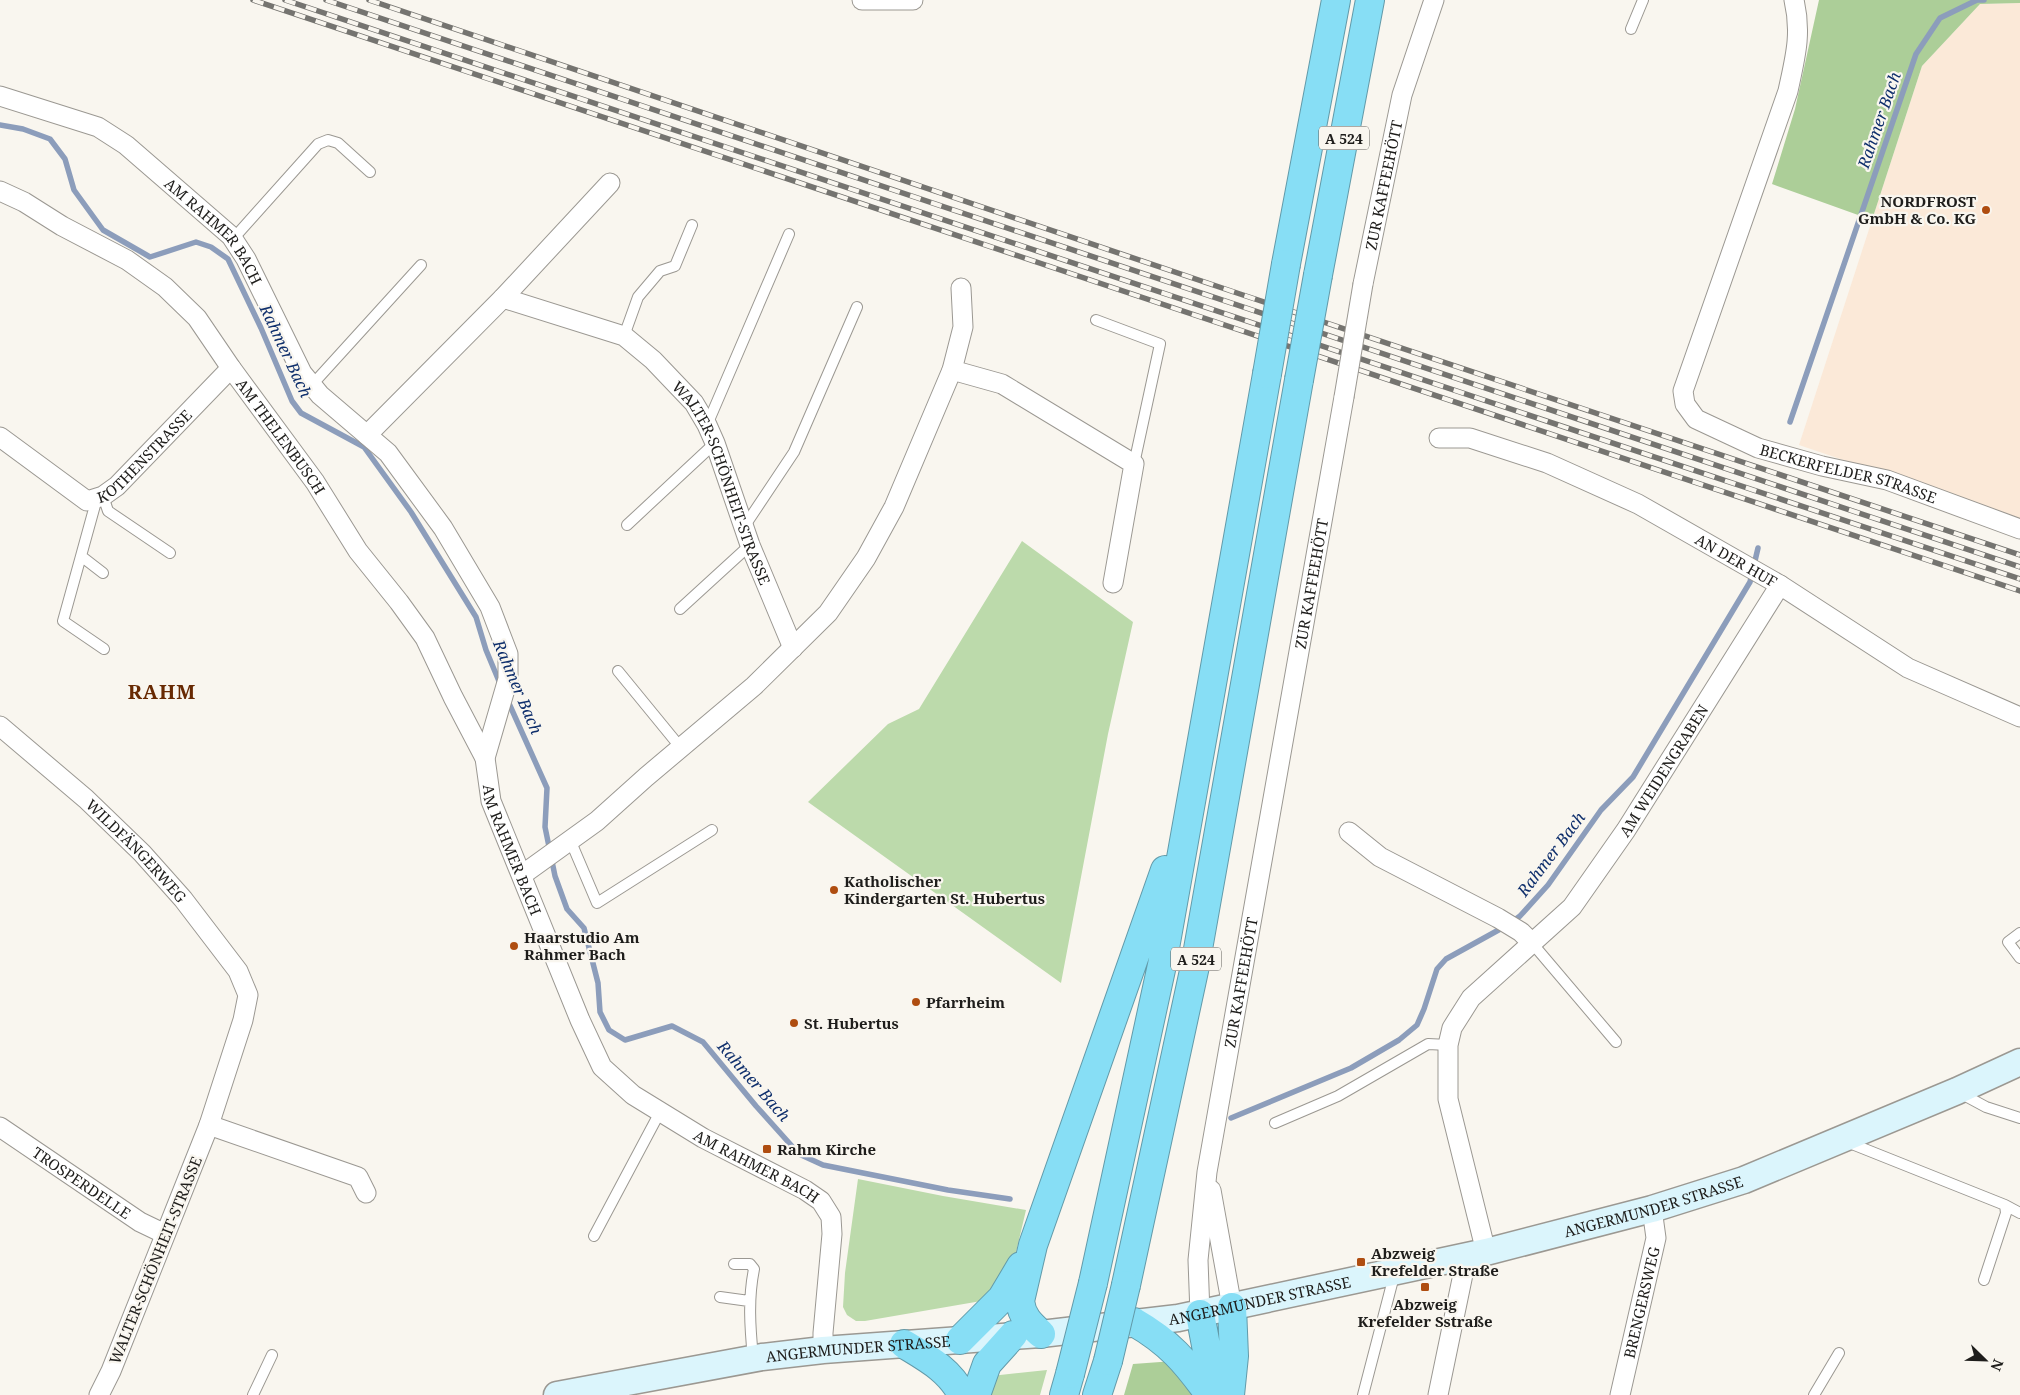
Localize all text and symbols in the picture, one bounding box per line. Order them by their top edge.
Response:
water label: Rahmer Bach [1852,69,1906,172]
street label: ZUR KAFFEEHÖTT [1360,118,1407,252]
road number: A 524 [1319,126,1369,150]
street label: AM RAHMER BACH [161,173,267,288]
place label: NORDFROST GmbH & Co. KG [1858,191,1976,228]
marker: NORDFROST GmbH & Co. KG [1980,204,1992,216]
water label: Rahmer Bach [254,300,317,402]
street label: AM THELENBUSCH [232,374,330,498]
street label: WALTER-SCHÖNHEIT-STRASSE [668,377,775,588]
street label: KOTHENSTRASSE [94,405,196,507]
street label: BECKERFELDER STRASSE [1758,439,1940,507]
street label: ZUR KAFFEEHÖTT [1290,517,1332,650]
street label: AN DER HUF [1692,529,1781,592]
water label: Rahmer Bach [488,636,548,738]
district label: RAHM [128,678,196,705]
street label: AM WEIDENGRABEN [1614,700,1713,841]
street label: AM RAHMER BACH [479,783,546,918]
street label: WILDFÄNGERWEG [82,795,191,907]
water label: Rahmer Bach [1511,807,1590,902]
place label: Katholischer Kindergarten St. Hubertus [844,871,1045,908]
marker: Katholischer Kindergarten St. Hubertus [828,884,840,896]
street label: ZUR KAFFEEHÖTT [1219,916,1262,1049]
place label: Haarstudio Am Rahmer Bach [524,927,640,964]
marker: Haarstudio Am Rahmer Bach [508,940,520,952]
road number: A 524 [1171,948,1221,971]
place label: Pfarrheim [926,992,1005,1012]
marker: Pfarrheim [910,996,922,1008]
place label: St. Hubertus [804,1013,899,1033]
marker: St. Hubertus [788,1017,800,1029]
water label: Rahmer Bach [712,1035,796,1126]
street label: AM RAHMER BACH [690,1125,824,1207]
place label: Rahm Kirche [777,1139,876,1159]
street label: TROSPERDELLE [29,1142,135,1223]
marker: Rahm Kirche [761,1143,773,1155]
street label: WALTER-SCHÖNHEIT-STRASSE [104,1153,206,1367]
street label: ANGERMUNDER STRASSE [1562,1171,1745,1241]
place label: Abzweig Krefelder Straße [1371,1243,1499,1280]
street label: BRENGERSWEG [1619,1244,1664,1360]
marker: Abzweig Krefelder Straße [1355,1256,1367,1268]
street label: ANGERMUNDER STRASSE [1168,1271,1353,1329]
marker: Abzweig Krefelder Sstraße [1419,1281,1431,1293]
place label: Abzweig Krefelder Sstraße [1357,1294,1493,1331]
street label: ANGERMUNDER STRASSE [765,1331,951,1367]
north arrow [1960,1335,2010,1385]
text: N [1987,1356,2008,1374]

